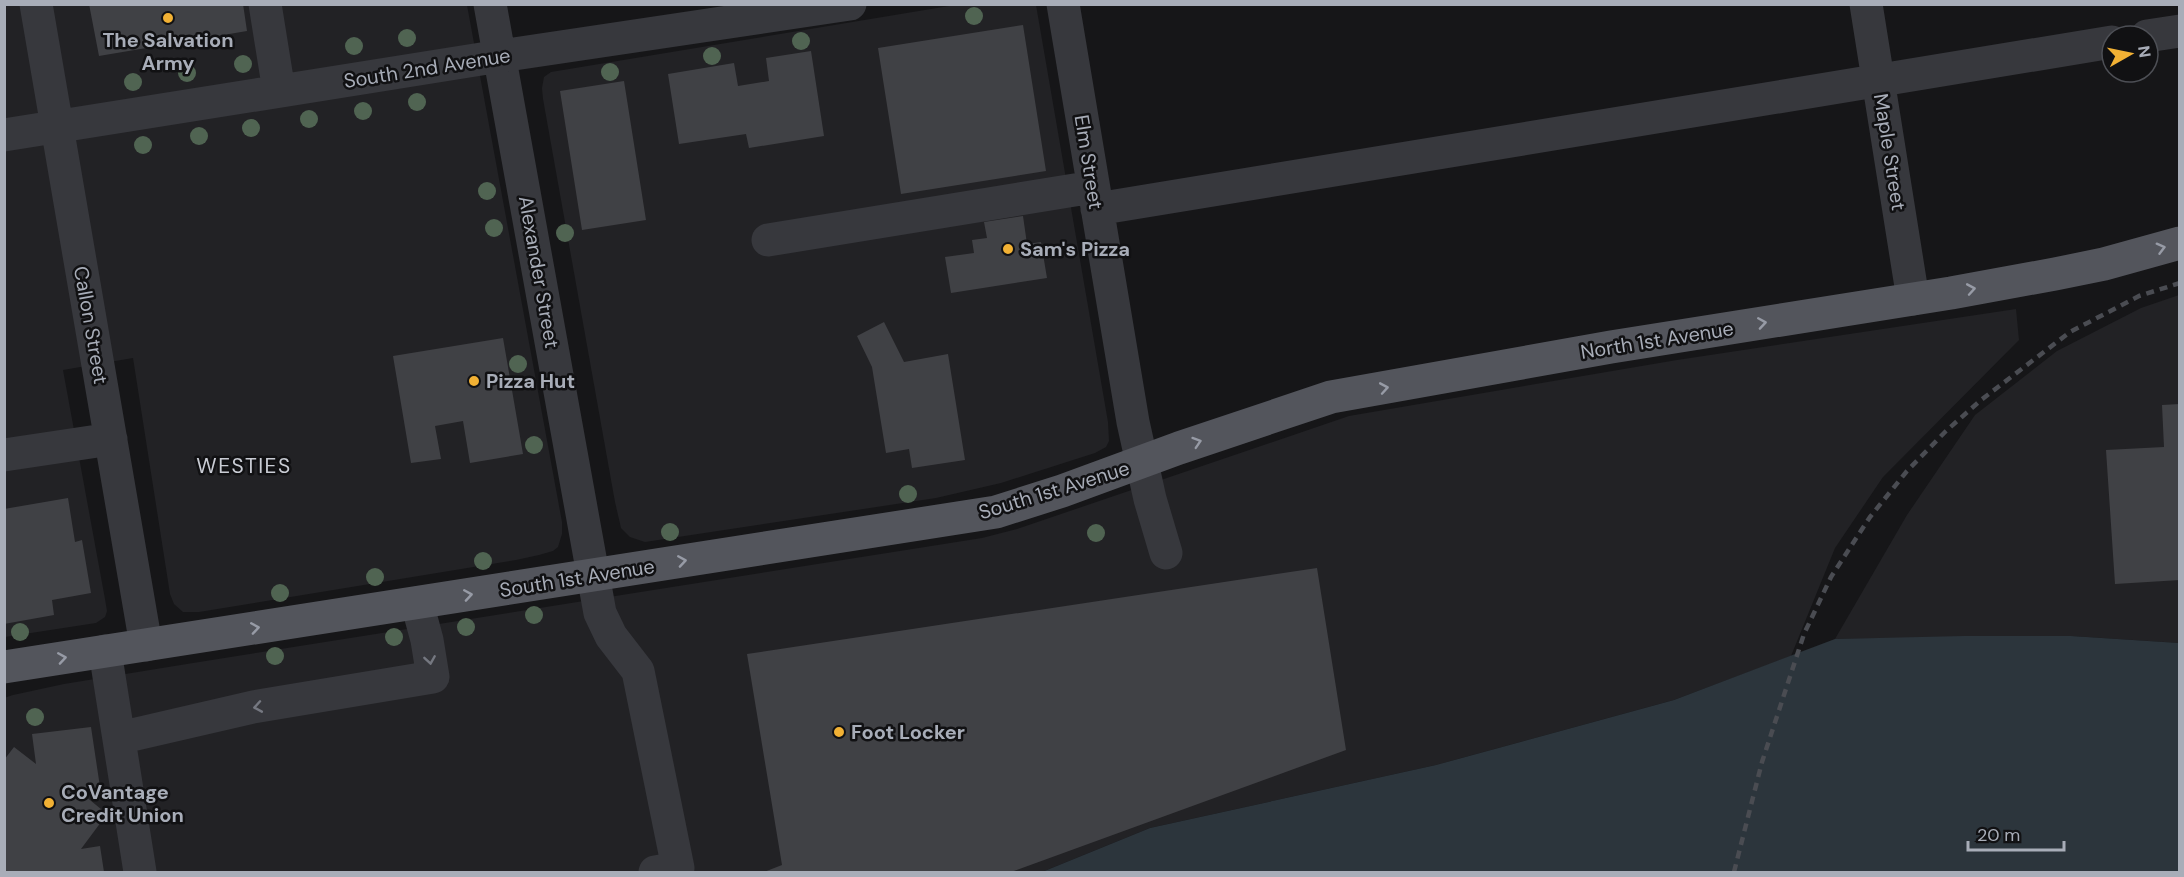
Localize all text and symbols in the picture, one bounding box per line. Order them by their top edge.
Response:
marker: The Salvation Army [161,11,175,25]
north arrow [2100,24,2160,84]
place label: The Salvation Army [102,27,234,76]
street label: South 2nd Avenue [342,42,512,94]
text: N [2133,44,2156,59]
street label: Maple Street [1868,92,1912,212]
street label: Elm Street [1069,113,1109,211]
street label: Alexander Street [513,194,565,350]
place label: Sam's Pizza [1020,236,1130,262]
marker: Sam's Pizza [1001,242,1015,256]
one-way arrow [2155,243,2166,255]
street label: Callon Street [68,264,114,386]
one-way arrow [1965,283,1975,296]
street label: North 1st Avenue [1579,315,1735,365]
one-way arrow [1758,317,1767,329]
place label: Pizza Hut [486,368,575,394]
marker: Pizza Hut [467,374,481,388]
one-way arrow [1379,382,1389,394]
one-way arrow [1191,437,1202,449]
district label: WESTIES [196,452,292,480]
street label: South 1st Avenue [975,455,1133,525]
street label: South 1st Avenue [498,553,656,603]
one-way arrow [676,555,686,568]
one-way arrow [464,589,473,601]
one-way arrow [250,622,260,635]
one-way arrow [57,652,67,665]
one-way arrow [423,654,436,664]
one-way arrow [253,700,262,712]
place label: Foot Locker [851,719,965,745]
marker: Foot Locker [832,725,846,739]
place label: CoVantage Credit Union [61,779,184,828]
marker: CoVantage Credit Union [42,796,56,810]
scale bar [1968,814,2064,852]
text: 20 m [1977,823,2020,847]

